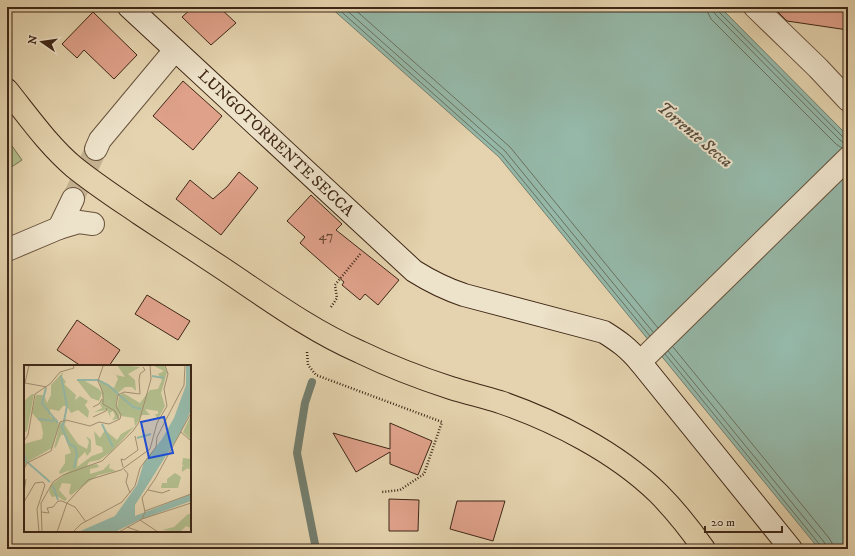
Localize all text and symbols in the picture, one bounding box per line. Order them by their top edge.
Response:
north arrow [22,22,62,62]
text: N [25,34,41,46]
street label: LUNGOTORRENTE SECCA [194,65,359,221]
water label: Torrente Secca [653,97,737,173]
house number: 47 [319,227,333,245]
inset map [24,365,191,532]
scale bar [705,508,782,534]
text: 20 m [711,515,735,530]

